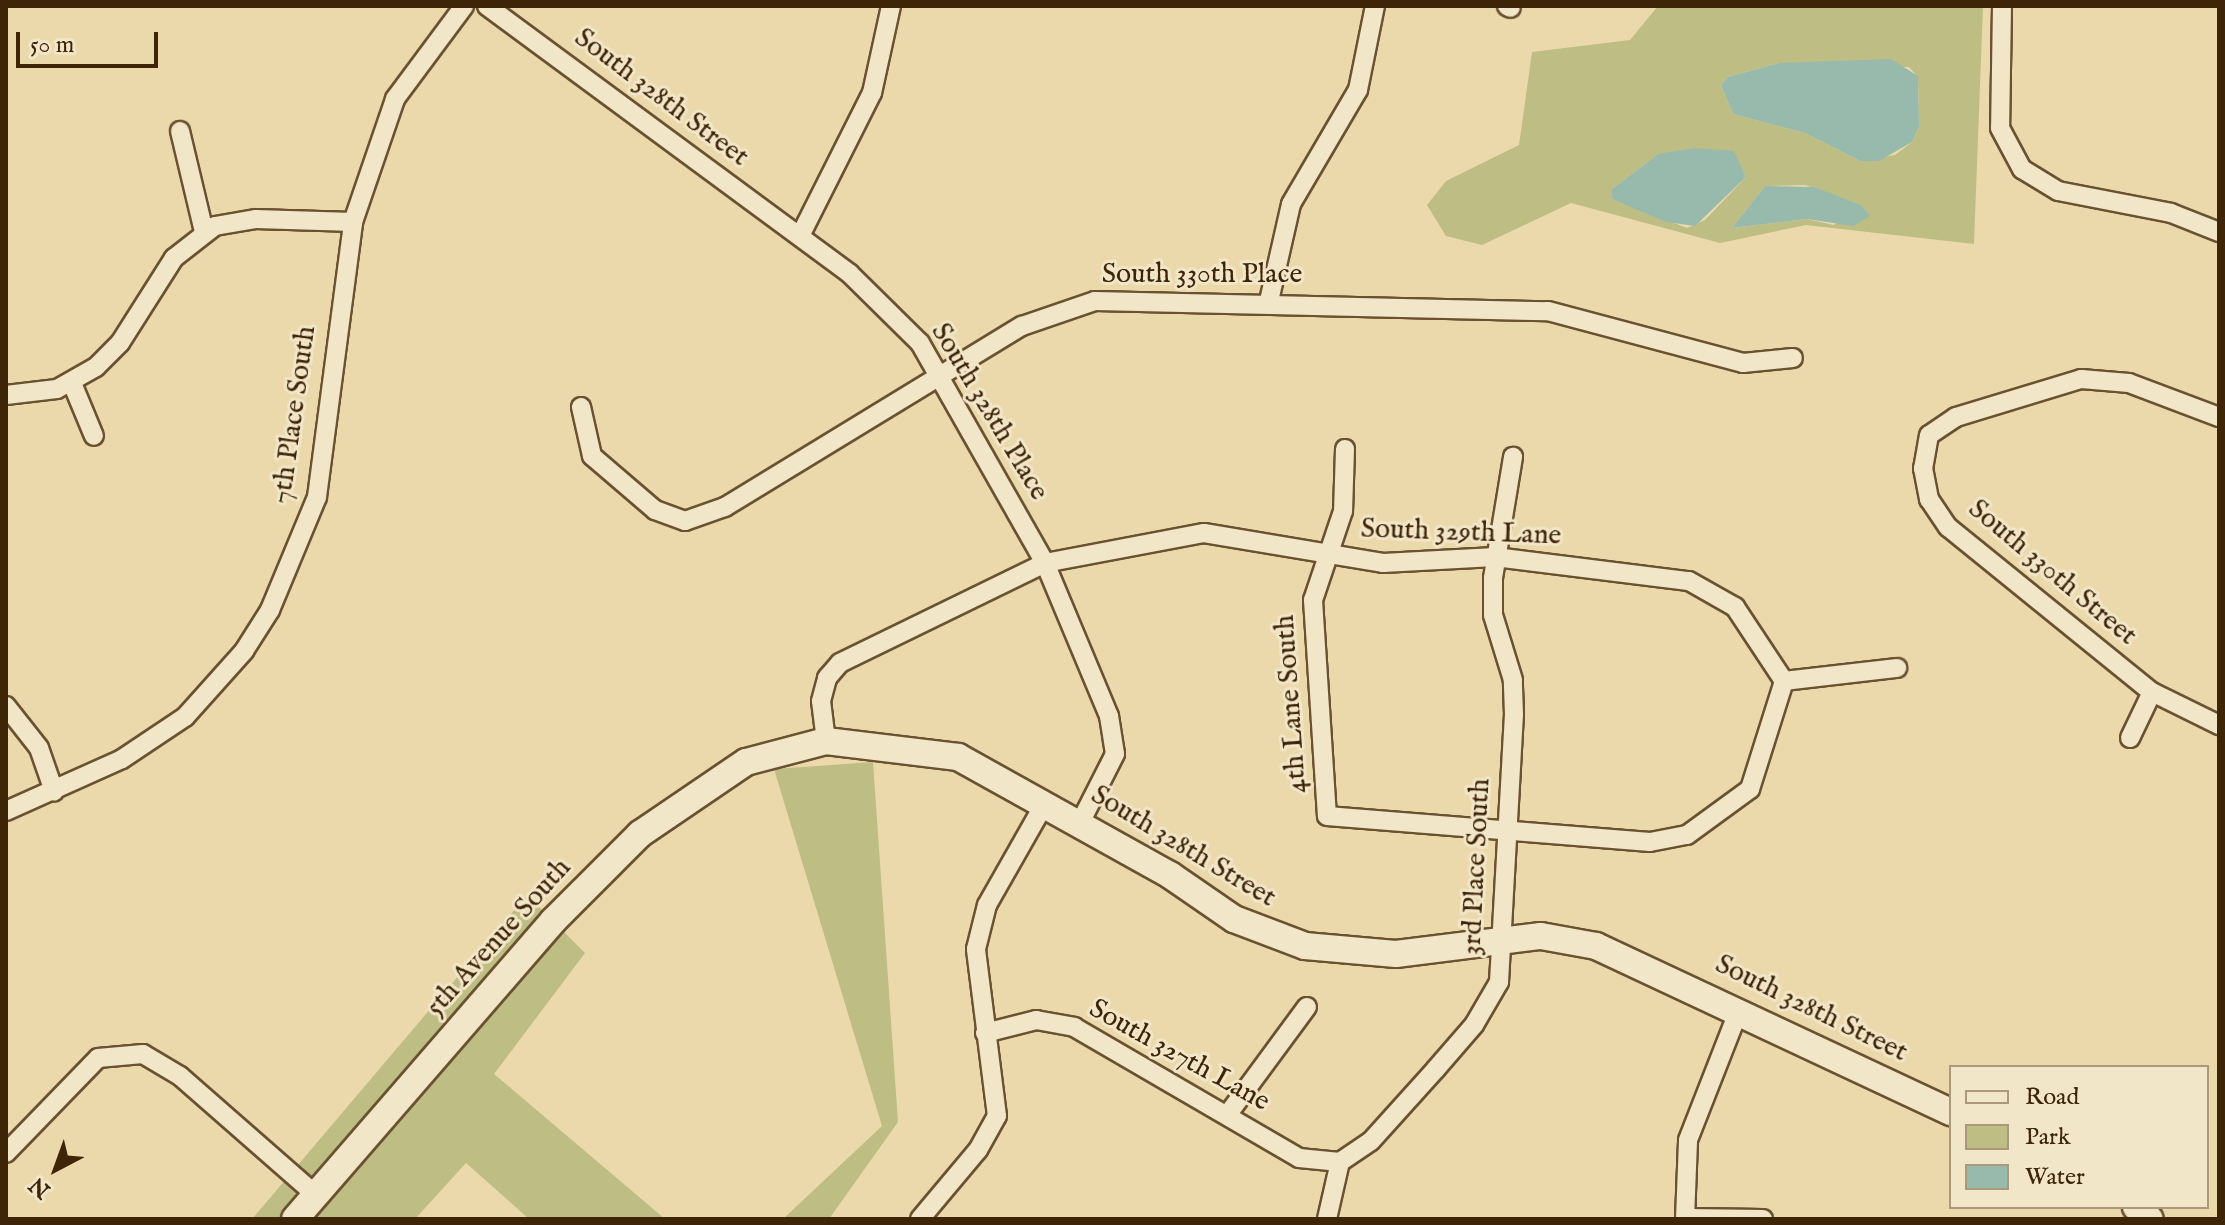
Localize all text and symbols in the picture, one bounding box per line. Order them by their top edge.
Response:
scale bar [20,16,162,66]
street label: South 328th Street [567,22,755,174]
text: 50 m [30,30,74,61]
street label: South 330th Place [1102,258,1302,292]
street label: South 328th Place [923,317,1055,507]
street label: 7th Place South [266,324,324,506]
street label: South 330th Street [1961,493,2143,653]
street label: South 329th Lane [1360,513,1562,553]
street label: 4th Lane South [1269,614,1315,794]
street label: 3rd Place South [1456,778,1498,956]
street label: South 328th Street [1085,779,1281,915]
street label: 5th Avenue South [419,852,579,1024]
street label: South 328th Street [1710,948,1912,1070]
street label: South 327th Lane [1083,993,1275,1119]
legend [1949,1065,2209,1209]
text: Road [2025,1082,2079,1113]
text: Park [2025,1122,2071,1153]
north arrow [16,1129,96,1209]
text: Water [2025,1162,2085,1193]
text: N [24,1170,57,1204]

